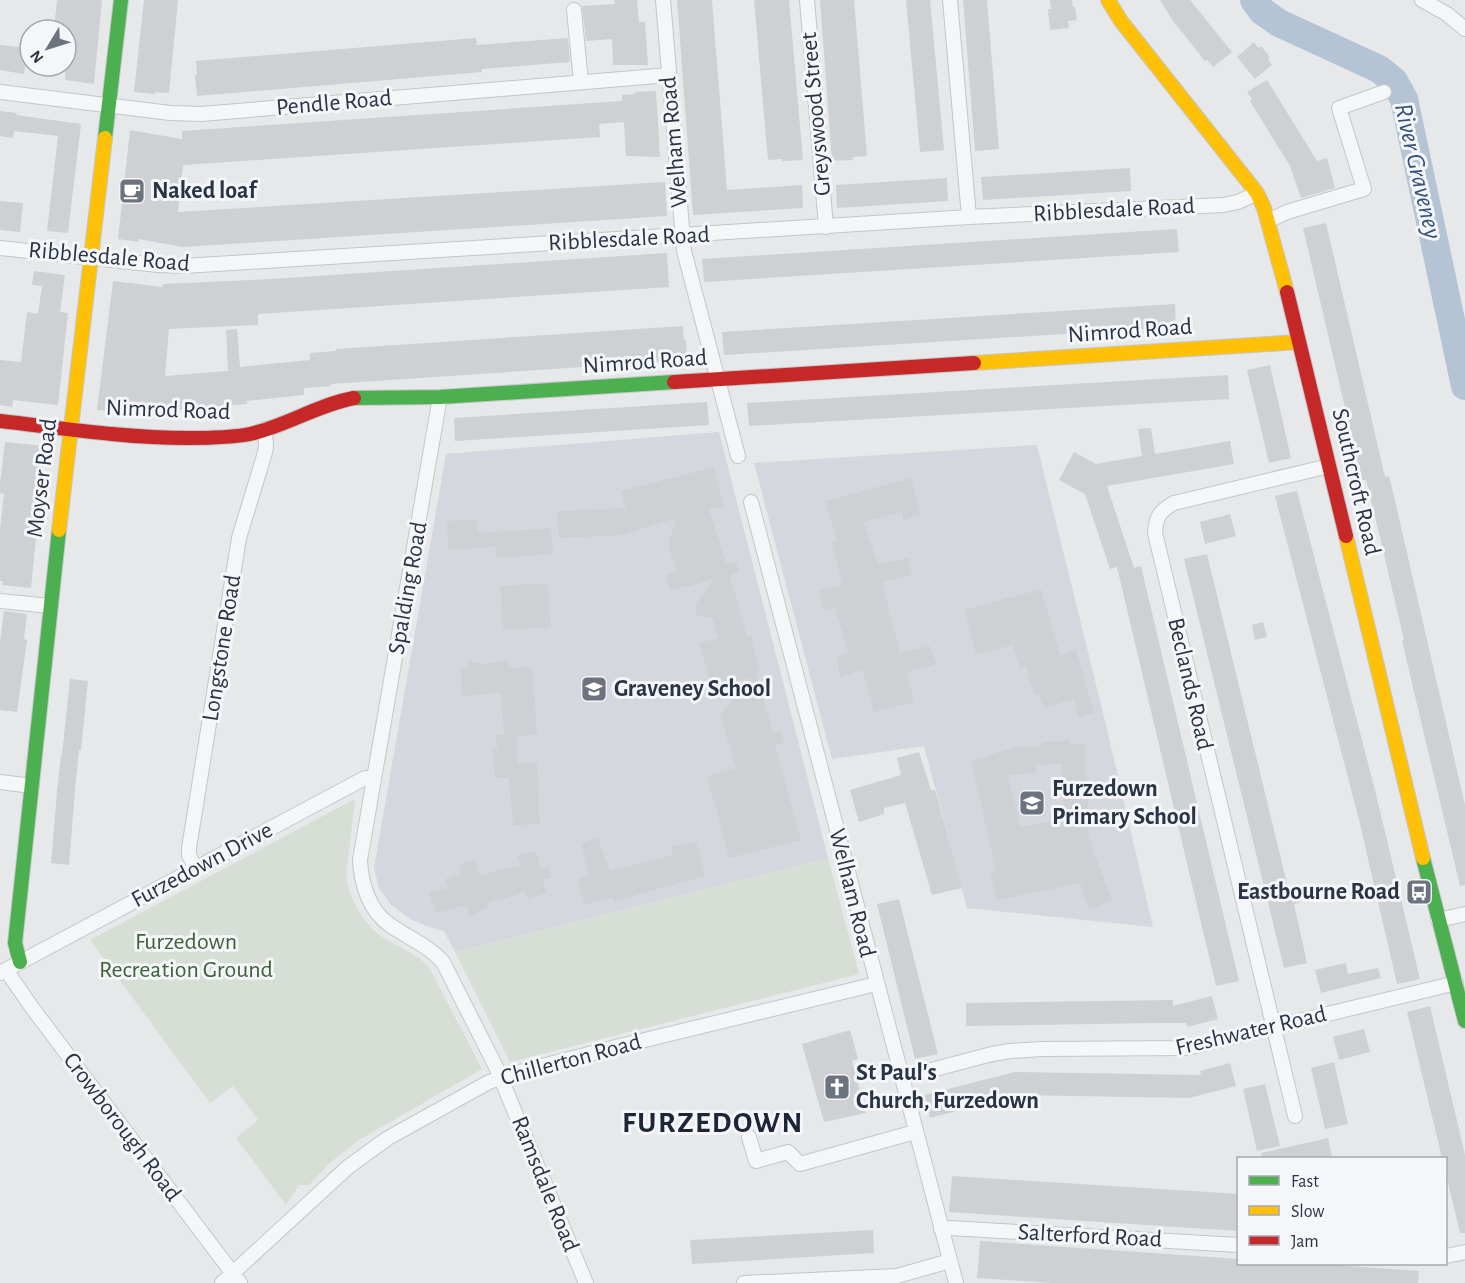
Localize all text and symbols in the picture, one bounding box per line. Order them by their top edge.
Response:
north arrow [18,18,78,78]
street label: Greyswood Street [797,31,835,197]
text: N [27,47,47,66]
street label: Welham Road [656,75,692,209]
street label: Pendle Road [275,86,393,120]
water label: River Graveney [1390,101,1446,242]
cafe icon: Naked loaf [117,176,147,206]
place label: Naked loaf [152,179,258,203]
street label: Ribblesdale Road [1033,194,1195,226]
street label: Ribblesdale Road [548,223,710,255]
street label: Ribblesdale Road [27,238,191,276]
street label: Nimrod Road [1067,315,1193,347]
street label: Nimrod Road [582,346,708,378]
street label: Nimrod Road [105,396,231,424]
street label: Southcroft Road [1327,406,1385,558]
street label: Moyser Road [23,417,61,539]
street label: Spalding Road [384,520,432,656]
street label: Longstone Road [199,573,245,723]
street label: Beclands Road [1163,615,1217,753]
school or university icon: Graveney School [579,674,609,704]
place label: Graveney School [614,677,771,701]
place label: Furzedown Primary School [1052,777,1197,829]
school or university icon: Furzedown Primary School [1017,788,1047,818]
street label: Furzedown Drive [128,818,276,912]
street label: Welham Road [824,826,880,960]
bus stop icon: Eastbourne Road [1404,877,1434,907]
place label: Eastbourne Road [1237,880,1400,904]
park label: Furzedown Recreation Ground [99,930,273,982]
street label: Freshwater Road [1173,1002,1329,1060]
street label: Chillerton Road [498,1030,644,1090]
street label: Crowborough Road [59,1048,185,1206]
place label: St Paul's Church, Furzedown [856,1061,1039,1113]
church icon: St Paul's Church, Furzedown [822,1072,852,1102]
district label: FURZEDOWN [622,1108,804,1138]
street label: Ramsdale Road [507,1113,583,1255]
legend [1237,1157,1447,1265]
text: Fast [1291,1173,1319,1191]
text: Slow [1291,1203,1324,1221]
street label: Salterford Road [1017,1220,1163,1252]
text: Jam [1291,1233,1319,1251]

